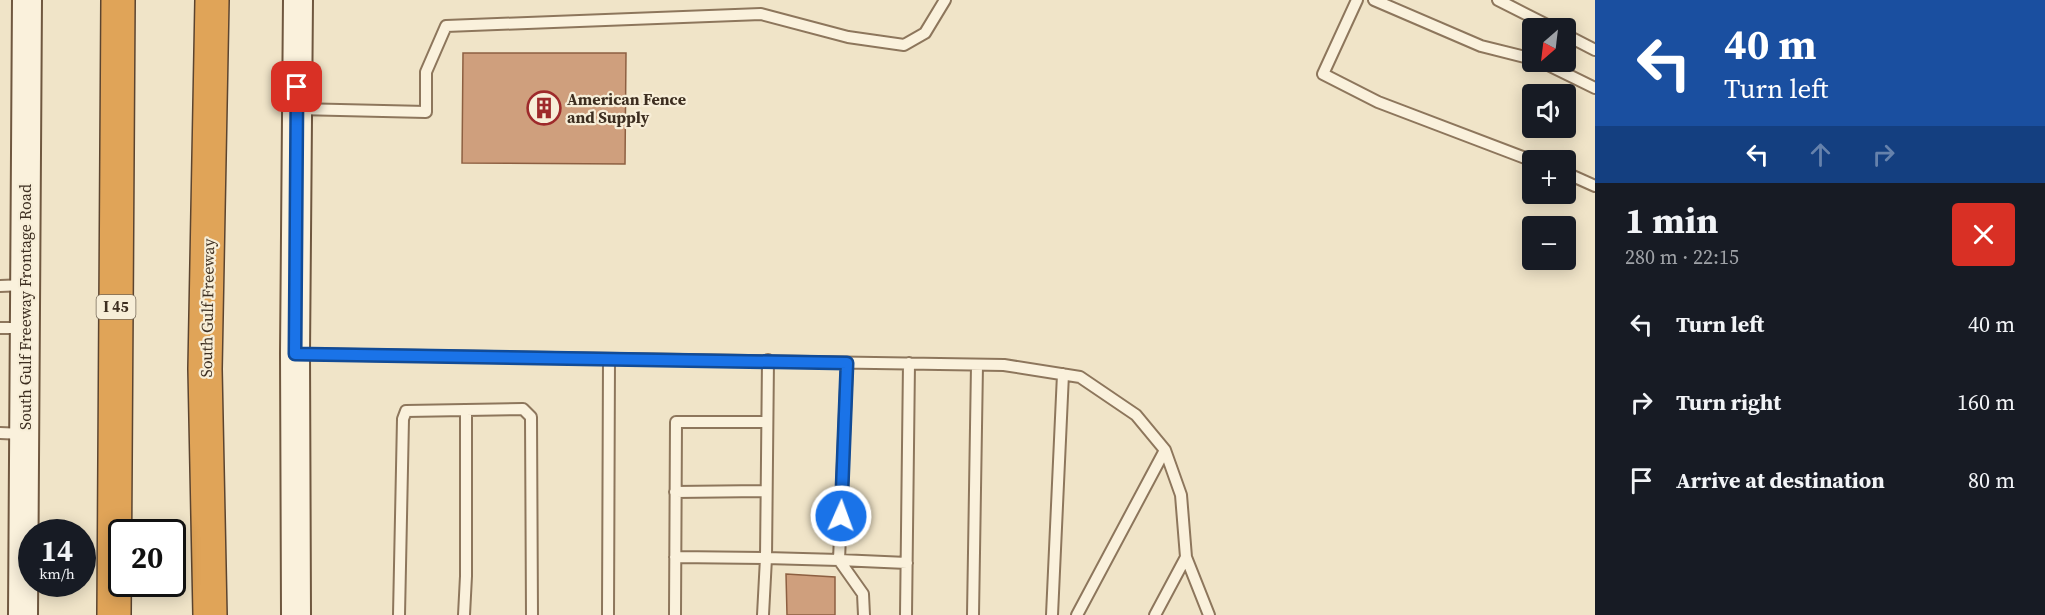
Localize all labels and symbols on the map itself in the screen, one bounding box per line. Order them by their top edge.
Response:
north arrow [1522,18,1576,72]
pin [271,61,322,112]
place label: American Fence and Supply [567,88,686,128]
building icon: American Fence and Supply [526,90,562,126]
street label: South Gulf Freeway Frontage Road [14,184,36,430]
street label: South Gulf Freeway [195,238,219,378]
road number: I 45 [96,295,136,319]
position arrow [809,484,873,548]
speed limit sign: 20 [108,519,186,597]

